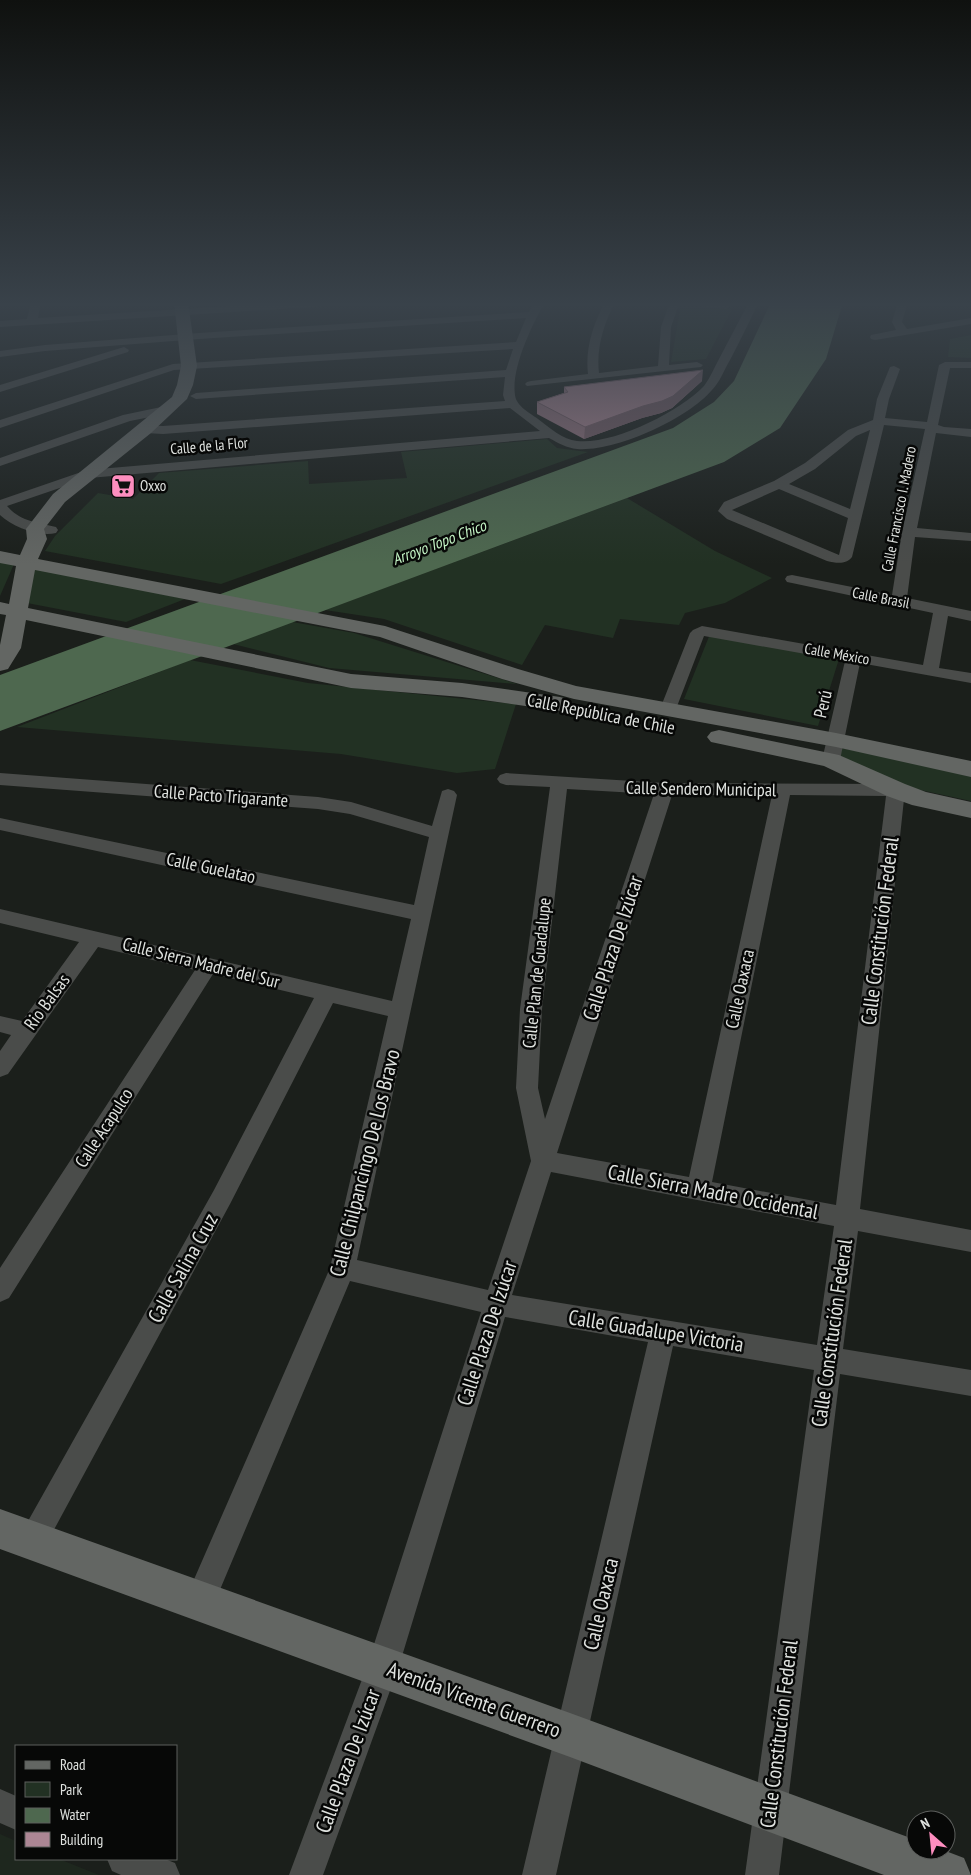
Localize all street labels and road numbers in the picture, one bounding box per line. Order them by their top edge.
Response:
street label: Calle de la Flor [169,433,249,458]
street label: Calle Francisco I. Madero [877,444,920,573]
street label: Calle Brasil [851,583,912,612]
street label: Calle México [803,638,871,669]
street label: Calle República de Chile [525,688,677,739]
street label: Perú [808,688,837,720]
street label: Calle Sendero Municipal [626,776,777,801]
street label: Calle Pacto Trigarante [153,779,289,812]
street label: Calle Constitución Federal [855,835,904,1026]
street label: Calle Guelatao [165,847,258,888]
street label: Calle Plaza De Izúcar [576,872,649,1024]
street label: Calle Plan de Guadalupe [517,897,556,1049]
street label: Calle Sierra Madre del Sur [120,932,282,993]
street label: Calle Oaxaca [720,947,759,1030]
street label: Rio Balsas [19,969,75,1034]
street label: Calle Chilpancingo De Los Bravo [323,1046,406,1279]
street label: Calle Acapulco [69,1084,138,1172]
street label: Calle Sierra Madre Occidental [606,1158,821,1225]
street label: Calle Salina Cruz [141,1208,224,1327]
street label: Calle Constitución Federal [805,1237,858,1429]
street label: Calle Plaza De Izúcar [450,1257,523,1409]
street label: Calle Guadalupe Victoria [567,1303,746,1358]
street label: Calle Oaxaca [577,1555,624,1652]
street label: Calle Constitución Federal [754,1638,803,1829]
street label: Avenida Vicente Guerrero [384,1656,565,1743]
street label: Calle Plaza De Izúcar [309,1685,386,1836]

